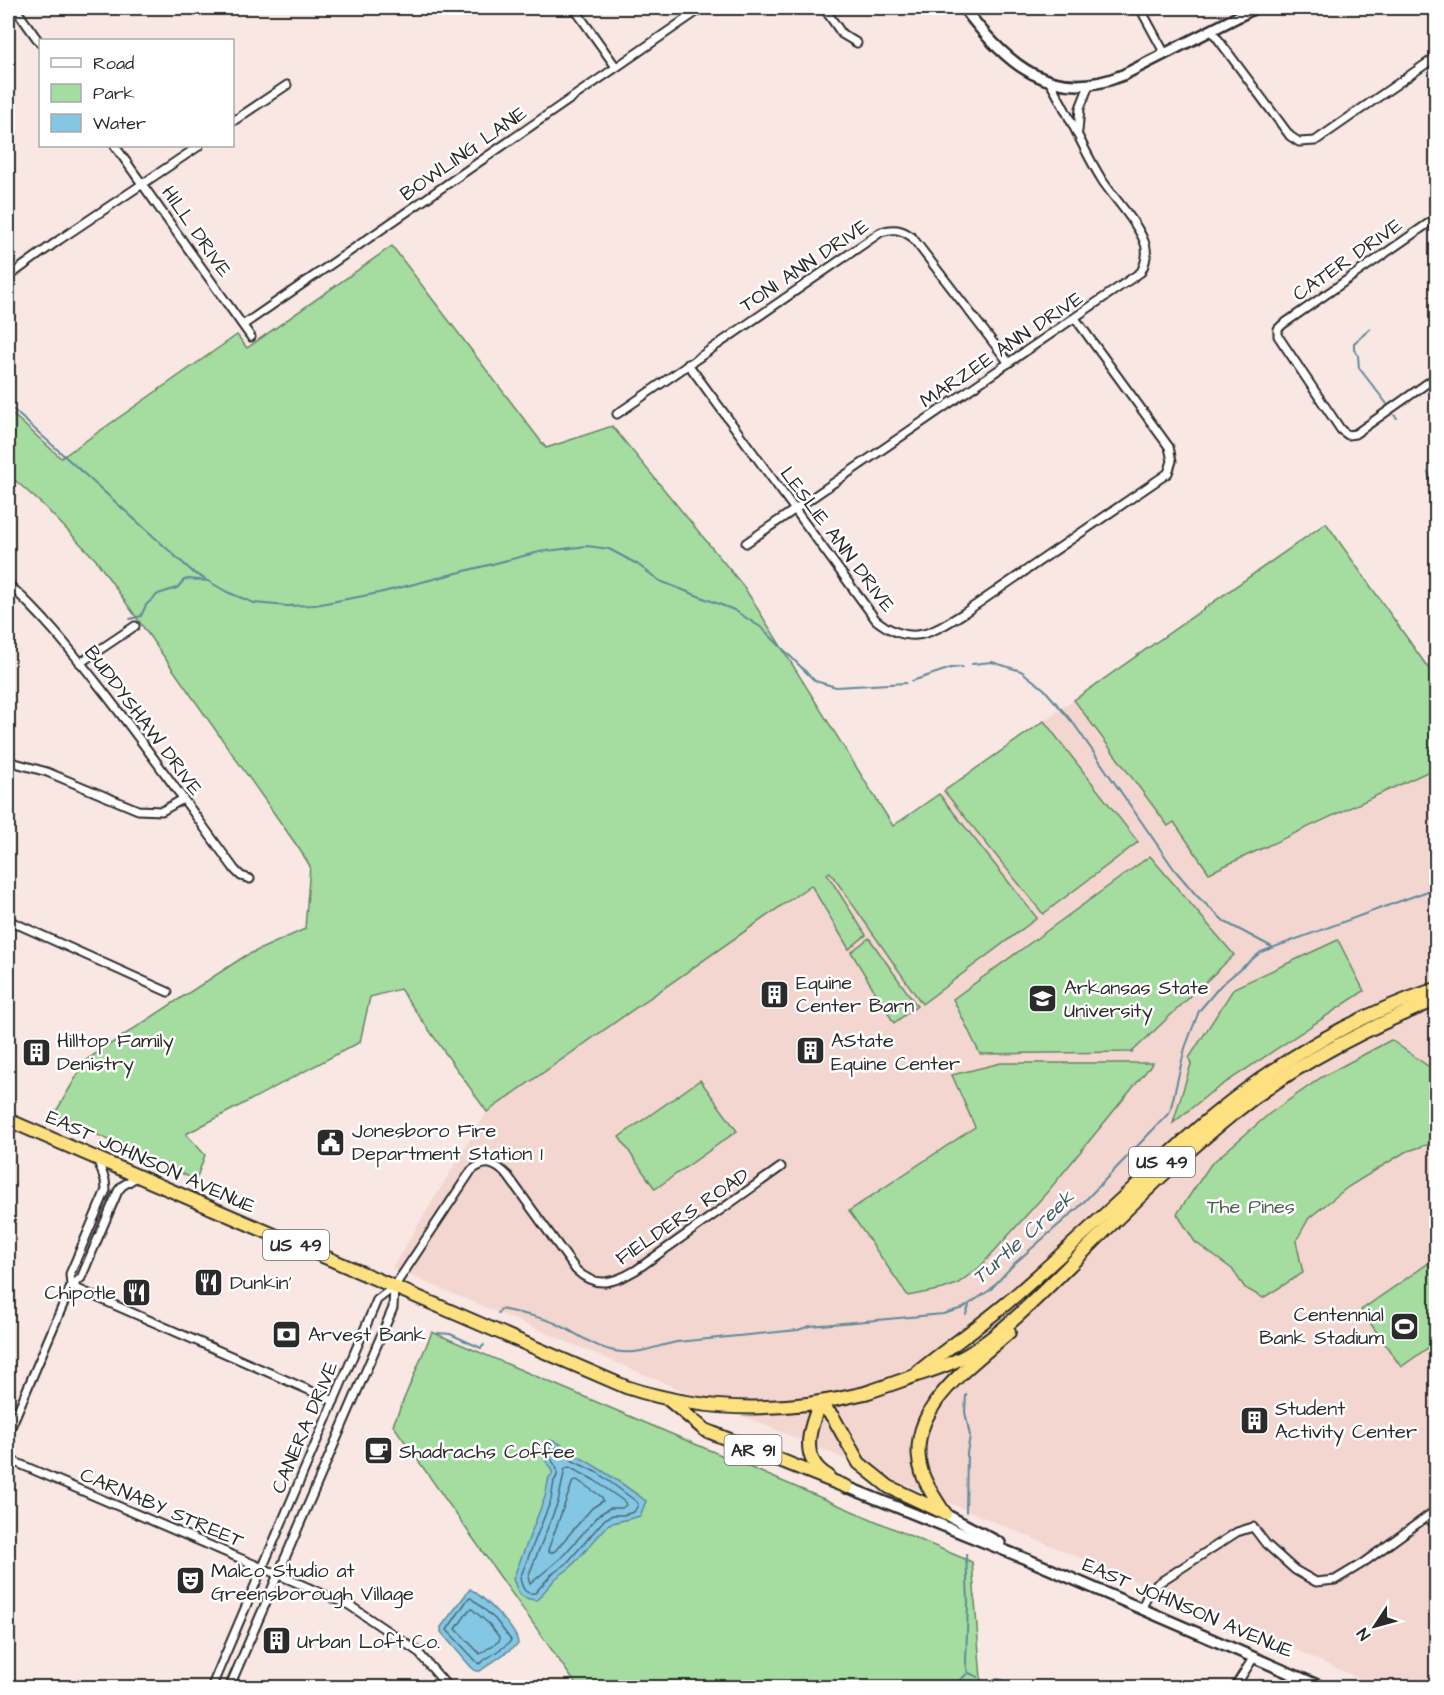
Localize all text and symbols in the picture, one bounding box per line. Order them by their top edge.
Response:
legend [39,39,234,147]
text: Road [93,51,134,76]
text: Park [93,81,135,106]
street label: BOWLING LANE [395,100,533,208]
text: Water [93,111,146,136]
street label: HILL DRIVE [154,180,238,283]
street label: TONI ANN DRIVE [735,212,875,319]
street label: CATER DRIVE [1287,212,1408,308]
street label: MARZEE ANN DRIVE [914,285,1089,415]
street label: LESLIE ANN DRIVE [773,461,901,618]
street label: BUDDYSHAW DRIVE [77,640,209,802]
place label: Equine Center Barn [796,969,914,1020]
place label: Arkansas State University [1064,974,1209,1026]
building icon: Equine Center Barn [759,978,791,1010]
school or university icon: Arkansas State University [1027,982,1059,1014]
place label: Hilltop Family Denistry [57,1027,174,1079]
place label: AState Equine Center [831,1027,960,1078]
building icon: AState Equine Center [794,1035,826,1067]
building icon: Hilltop Family Denistry [20,1036,52,1068]
street label: EAST JOHNSON AVENUE [42,1103,260,1221]
place label: Jonesboro Fire Department Station 1 [352,1117,543,1168]
public building icon: Jonesboro Fire Department Station 1 [315,1126,347,1158]
road number: US 49 [1129,1147,1195,1177]
street label: FIELDERS ROAD [610,1162,755,1272]
water label: Turtle Creek [966,1183,1082,1291]
park label: The Pines [1207,1193,1295,1221]
road number: US 49 [263,1230,329,1260]
restaurant icon: Dunkin' [193,1266,225,1298]
place label: Dunkin' [230,1269,292,1297]
restaurant icon: Chipotle [121,1276,153,1308]
place label: Chipotle [44,1279,116,1307]
place label: Centennial Bank Stadium [1259,1301,1384,1352]
sports icon: Centennial Bank Stadium [1389,1310,1421,1342]
bank icon: Arvest Bank [271,1318,303,1350]
place label: Arvest Bank [308,1321,426,1349]
street label: CANERA DRIVE [264,1357,345,1498]
place label: Student Activity Center [1275,1395,1417,1447]
building icon: Student Activity Center [1238,1404,1270,1436]
cafe icon: Shadrachs Coffee [362,1435,394,1467]
road number: AR 91 [724,1435,782,1465]
place label: Shadrachs Coffee [399,1438,575,1466]
street label: CARNABY STREET [76,1461,248,1555]
street label: EAST JOHNSON AVENUE [1078,1551,1297,1665]
place label: Malco Studio at Greensborough Village [211,1557,414,1609]
theatre icon: Malco Studio at Greensborough Village [174,1565,206,1597]
north arrow [1345,1596,1405,1656]
text: N [1352,1624,1376,1645]
building icon: Urban Loft Co. [260,1625,292,1657]
place label: Urban Loft Co. [297,1628,440,1656]

